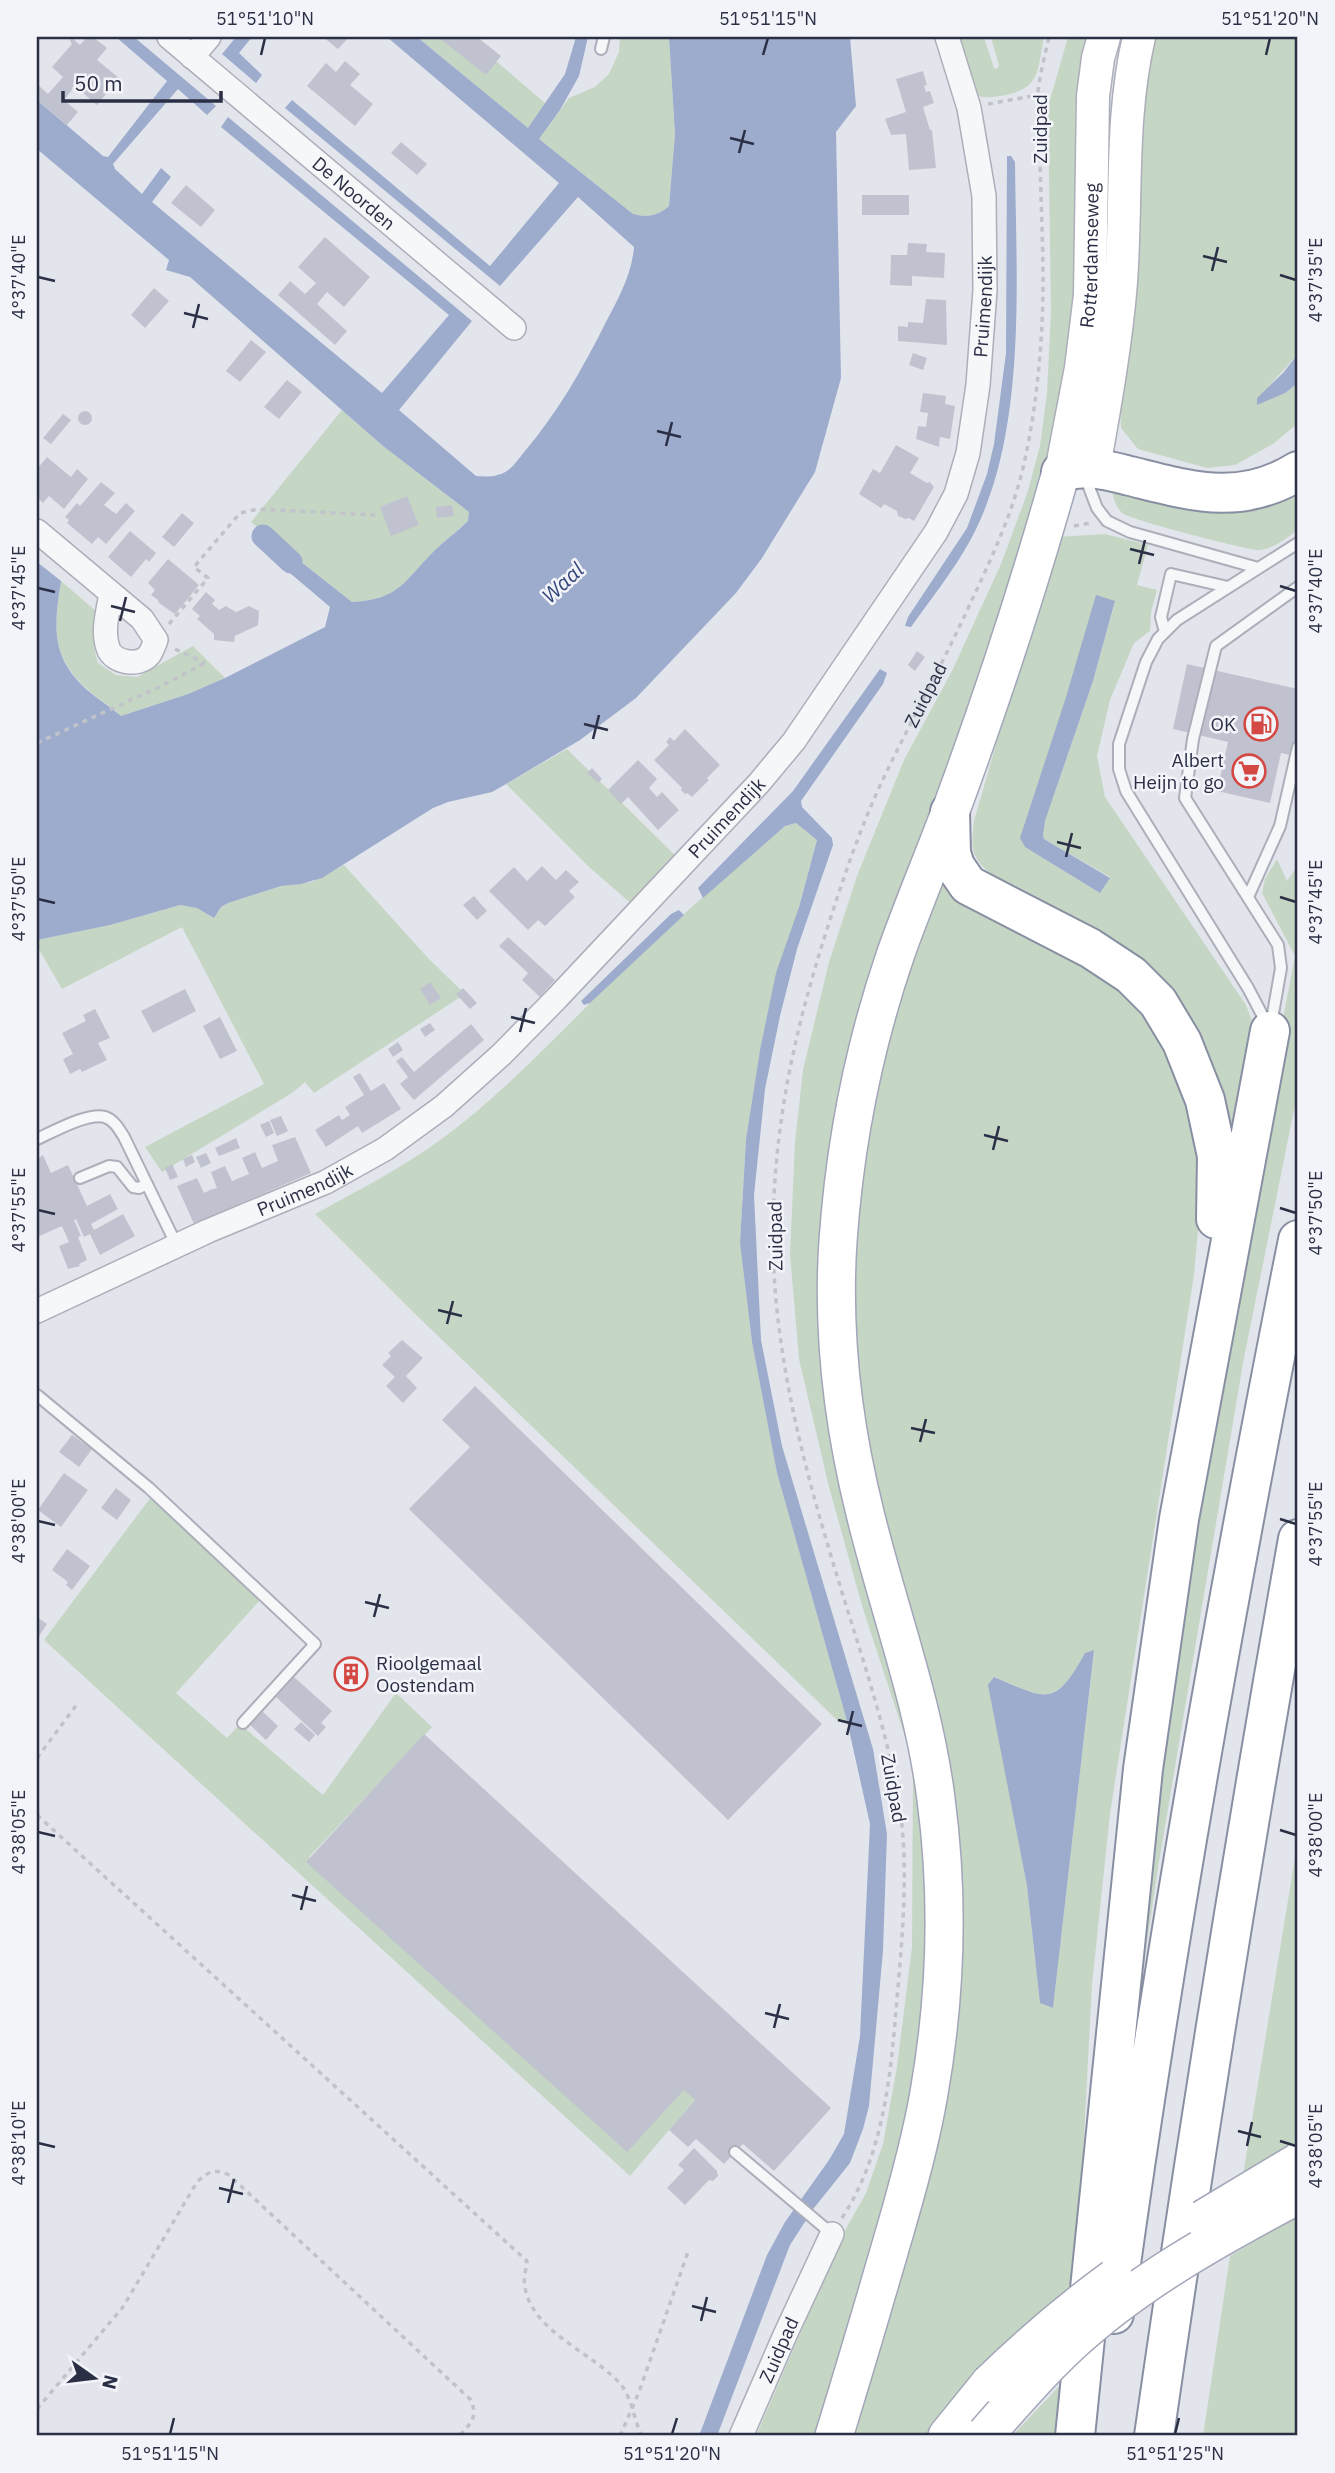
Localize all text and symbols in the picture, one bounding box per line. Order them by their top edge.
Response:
text: 51°51'10"N [216,7,314,30]
text: 51°51'15"N [719,7,817,30]
text: 51°51'20"N [1221,7,1319,30]
scale bar [63,60,220,104]
text: 50 m [74,69,123,97]
street label: Zuidpad [1028,94,1052,164]
street label: De Noorden [307,151,401,235]
street label: Rotterdamseweg [1074,183,1104,329]
text: 4°37'40"E [7,235,30,319]
text: 4°37'35"E [1304,238,1327,322]
street label: Pruimendijk [968,255,997,358]
text: 4°37'45"E [7,546,30,630]
text: 4°37'40"E [1304,549,1327,633]
water label: Waal [535,555,590,609]
street label: Zuidpad [899,658,952,731]
fuel station icon: OK [1242,705,1280,743]
place label: OK [1211,712,1236,736]
place label: Albert Heijn to go [1133,748,1224,794]
supermarket icon: Albert Heijn to go [1230,752,1268,790]
street label: Pruimendijk [683,772,770,863]
text: 4°37'50"E [7,857,30,941]
text: 4°37'45"E [1304,860,1327,944]
street label: Pruimendijk [253,1158,357,1221]
text: 4°37'55"E [7,1168,30,1252]
text: 4°37'50"E [1304,1171,1327,1255]
street label: Zuidpad [762,1201,788,1271]
text: 4°38'00"E [7,1479,30,1563]
text: 4°37'55"E [1304,1482,1327,1566]
place label: Rioolgemaal Oostendam [376,1651,482,1697]
building icon: Rioolgemaal Oostendam [332,1655,370,1693]
street label: Zuidpad [876,1752,912,1824]
text: 4°38'05"E [7,1790,30,1874]
text: 4°38'00"E [1304,1793,1327,1877]
text: 4°38'10"E [7,2101,30,2185]
text: 4°38'05"E [1304,2104,1327,2188]
street label: Zuidpad [754,2313,804,2387]
north arrow [60,2344,130,2414]
text: N [97,2373,124,2392]
text: 51°51'15"N [121,2442,219,2465]
text: 51°51'20"N [623,2442,721,2465]
text: 51°51'25"N [1126,2442,1224,2465]

